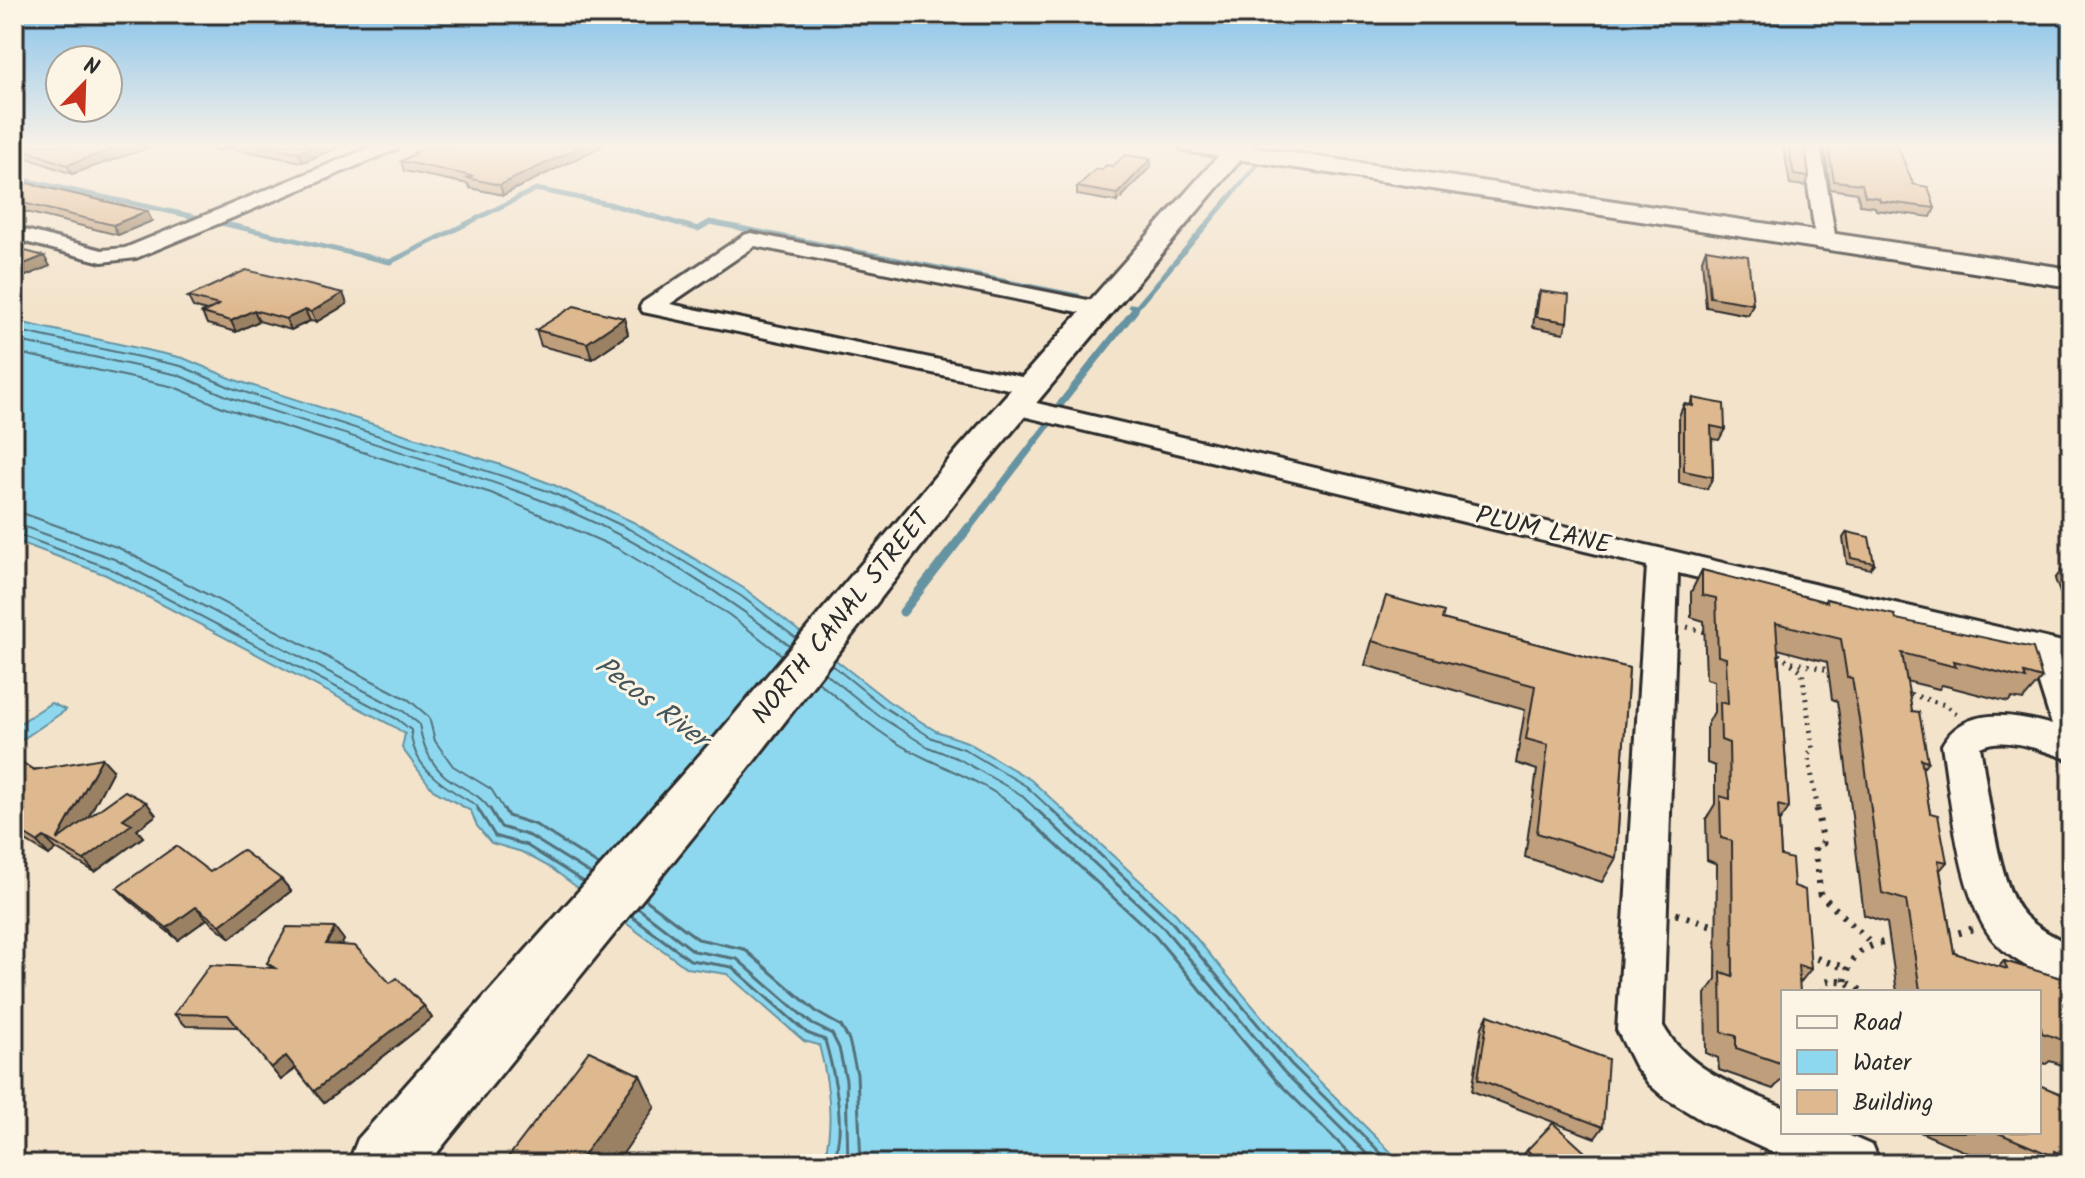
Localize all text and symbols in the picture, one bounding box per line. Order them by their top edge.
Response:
north arrow [44,44,124,124]
text: N [78,49,104,87]
street label: PLUM LANE [1471,495,1616,567]
street label: NORTH CANAL STREET [742,498,944,734]
water label: Pecos River [584,645,722,764]
legend [1781,990,2041,1134]
text: Road [1853,1004,1902,1043]
text: Water [1853,1044,1913,1083]
text: Building [1853,1084,1933,1123]

